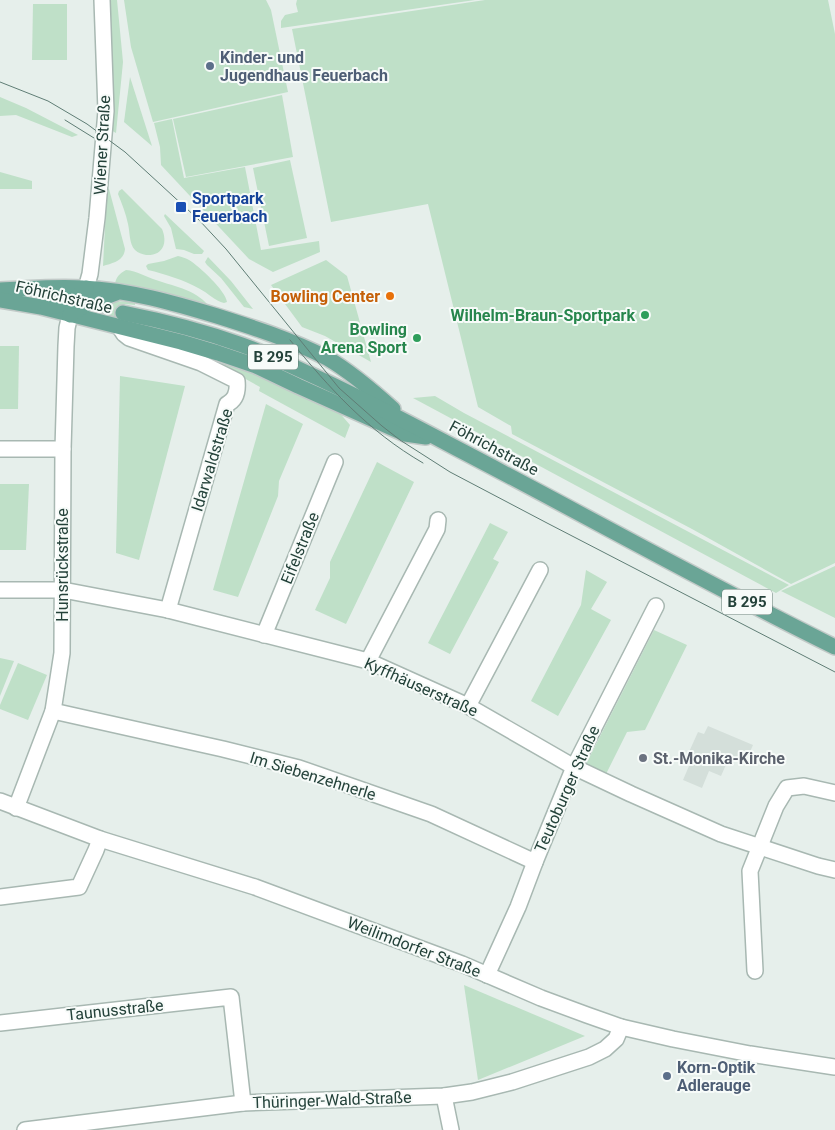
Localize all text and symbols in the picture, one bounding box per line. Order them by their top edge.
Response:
place label: Kinder- und Jugendhaus Feuerbach [220,48,388,85]
marker: Kinder- und Jugendhaus Feuerbach [204,60,216,72]
street label: Wiener Straße [90,95,114,195]
place label: Sportpark Feuerbach [192,189,268,226]
marker: Sportpark Feuerbach [174,200,188,214]
street label: Föhrichstraße [14,277,114,317]
place label: Bowling Center [270,287,380,306]
marker: Bowling Center [384,290,396,302]
place label: Wilhelm-Braun-Sportpark [450,306,635,325]
marker: Wilhelm-Braun-Sportpark [639,309,651,321]
place label: Bowling Arena Sport [321,320,408,357]
marker: Bowling Arena Sport [411,332,423,344]
road number: B 295 [248,344,298,370]
street label: Idarwaldstraße [187,406,237,514]
street label: Föhrichstraße [446,417,542,479]
street label: Hunsrückstraße [53,508,72,622]
street label: Eifelstraße [277,509,323,587]
road number: B 295 [722,590,772,614]
street label: Kyffhäuserstraße [361,653,481,721]
street label: Teutoburger Straße [531,723,603,855]
street label: Im Siebenzehnerle [248,748,378,804]
place label: St.-Monika-Kirche [653,749,785,768]
marker: St.-Monika-Kirche [637,752,649,764]
street label: Weilimdorfer Straße [344,913,484,981]
street label: Taunusstraße [66,995,164,1025]
place label: Korn-Optik Adlerauge [677,1058,756,1095]
marker: Korn-Optik Adlerauge [661,1070,673,1082]
street label: Thüringer-Wald-Straße [252,1088,412,1112]

